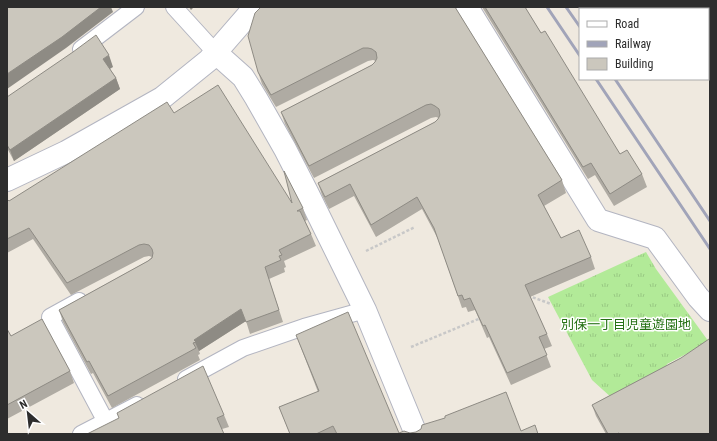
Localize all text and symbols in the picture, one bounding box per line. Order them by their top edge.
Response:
legend [579,8,709,80]
text: Road [615,17,639,31]
text: Railway [615,37,651,51]
text: Building [615,57,653,71]
park label: 別保一丁目児童遊園地 [561,317,691,332]
north arrow [8,393,48,433]
text: N [18,397,30,412]

